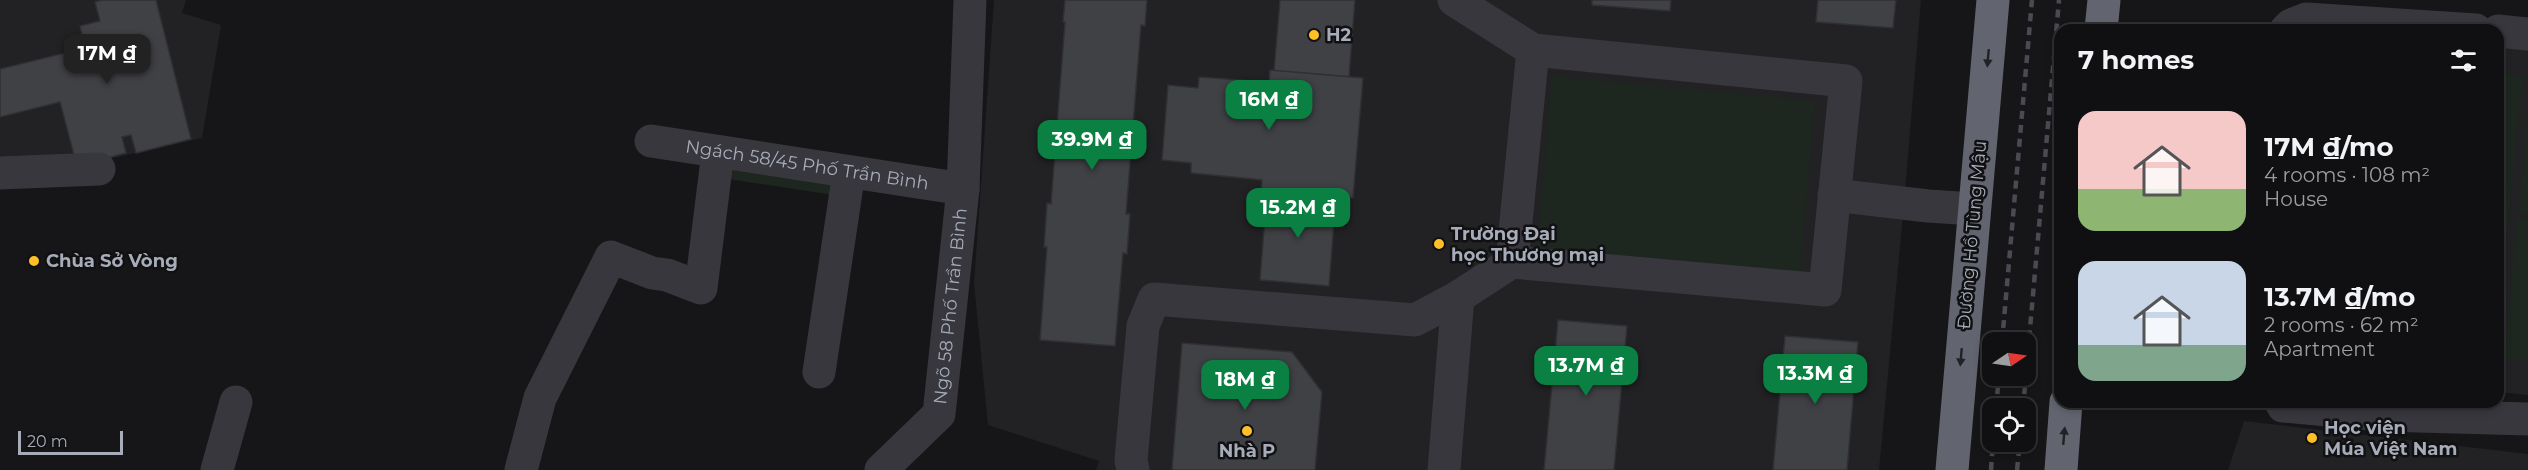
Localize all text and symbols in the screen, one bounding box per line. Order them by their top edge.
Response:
place label: H2 [1326,24,1352,46]
marker: H2 [1307,28,1321,42]
pin: 17M ₫ [65,34,149,85]
text: 17M ₫ [78,41,136,65]
text: 7 homes [2078,44,2194,76]
icon: filters [2447,44,2480,77]
one-way arrow [1984,49,1993,68]
pin: 16M ₫ [1227,80,1311,131]
text: 16M ₫ [1239,87,1299,111]
pin: 39.9M ₫ [1037,120,1147,171]
text: 39.9M ₫ [1052,127,1132,151]
text: 17M ₫/mo [2264,131,2393,163]
street label: Ngách 58/45 Phố Trần Bình [684,135,930,195]
icon: home [2126,135,2198,207]
street label: Đường Hồ Tùng Mậu [1953,140,1991,330]
text: 4 rooms · 108 m² [2264,163,2430,187]
text: House [2264,187,2328,211]
pin: 15.2M ₫ [1243,188,1353,239]
text: 15.2M ₫ [1260,195,1336,219]
street label: Ngõ 58 Phố Trần Bình [929,207,972,406]
place label: Trường Đại học Thương mại [1451,223,1604,266]
marker: Trường Đại học Thương mại [1432,237,1446,251]
place label: Chùa Sở Vòng [46,250,178,272]
marker: Chùa Sở Vòng [27,254,41,268]
text: 13.7M ₫/mo [2264,281,2415,313]
icon: home [2126,285,2198,357]
text: 2 rooms · 62 m² [2264,313,2419,337]
north arrow [1982,332,2036,386]
map controls [1982,332,2036,452]
text: Apartment [2264,337,2375,361]
pin: 13.7M ₫ [1531,346,1641,397]
one-way arrow [1957,348,1966,367]
text: 13.7M ₫ [1548,353,1624,377]
pin: 13.3M ₫ [1760,354,1870,405]
pin: 18M ₫ [1203,360,1287,411]
text: 13.3M ₫ [1777,361,1853,385]
text: 18M ₫ [1215,367,1275,391]
button: locate [1982,398,2036,452]
place label: Học viện Múa Việt Nam [2324,417,2457,460]
marker: Nhà P [1240,424,1254,438]
one-way arrow [2059,426,2069,445]
scale bar [18,428,123,456]
marker: Học viện Múa Việt Nam [2305,431,2319,445]
text: 20 m [27,432,68,451]
place label: Nhà P [1219,440,1275,462]

